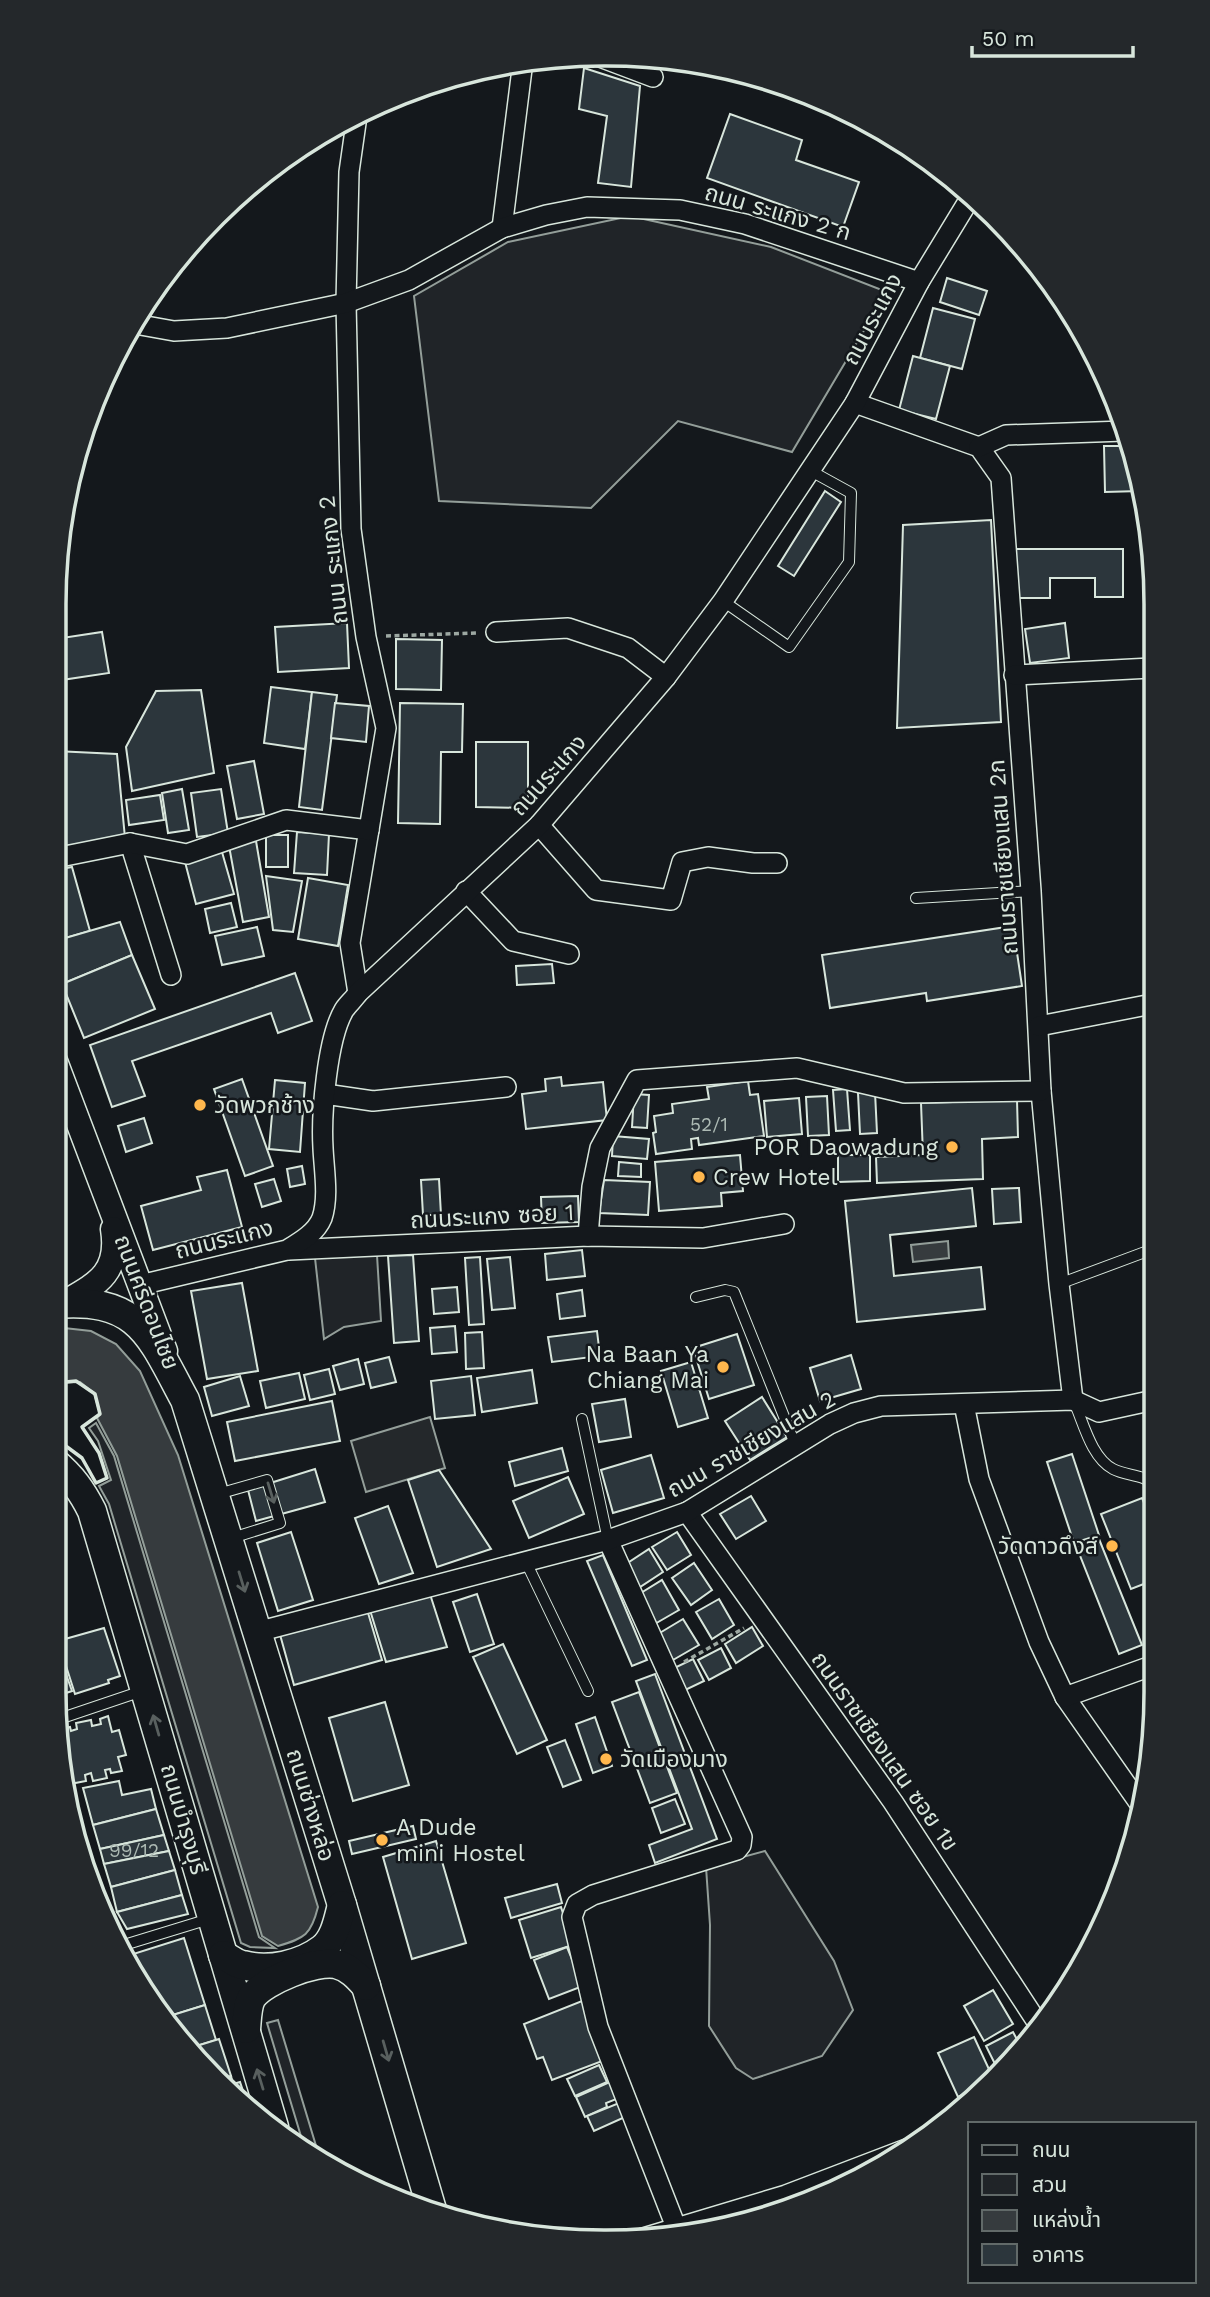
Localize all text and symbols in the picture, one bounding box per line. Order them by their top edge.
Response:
scale bar [972,14,1133,58]
text: 50 m [982,26,1034,51]
street label: ถนน ระแกง 2 ก [702,179,854,246]
street label: ถนนระแกง [837,269,908,370]
street label: ถนน ระแกง 2 [313,494,354,626]
street label: ถนนระแกง [505,729,592,822]
street label: ถนนราชเชียงแสน 2ก [983,758,1024,955]
place label: วัดพวกช้าง [214,1092,315,1119]
marker: วัดพวกช้าง [192,1097,208,1113]
house number: 52/1 [690,1113,728,1136]
place label: POR Daowadung [754,1134,939,1161]
marker: POR Daowadung [944,1139,960,1155]
place label: Crew Hotel [713,1164,838,1191]
marker: Crew Hotel [691,1169,707,1185]
street label: ถนนระแกง ซอย 1 [409,1199,575,1234]
street label: ถนนระแกง [172,1214,276,1265]
street label: ถนนศรีดอนไชย [108,1231,185,1373]
place label: Na Baan Ya Chiang Mai [586,1341,709,1394]
marker: Na Baan Ya Chiang Mai [715,1359,731,1375]
street label: ถนน ราชเชียงแสน 2 [662,1385,840,1504]
one-way arrow [265,1482,278,1504]
place label: วัดดาวดึงส์ [998,1533,1098,1560]
marker: วัดดาวดึงส์ [1104,1538,1120,1554]
one-way arrow [236,1571,249,1593]
street label: ถนนราชเชียงแสน ซอย 1ข [806,1646,964,1856]
one-way arrow [149,1714,162,1736]
street label: ถนนช่างหล่อ [281,1746,340,1865]
place label: วัดเมืองมาง [620,1746,728,1773]
marker: วัดเมืองมาง [598,1751,614,1767]
street label: ถนนบำรุงบุรี [155,1761,212,1878]
place label: A Dude mini Hostel [396,1814,525,1867]
marker: A Dude mini Hostel [374,1832,390,1848]
house number: 99/12 [109,1839,159,1862]
one-way arrow [380,2040,393,2062]
one-way arrow [253,2068,266,2090]
legend [968,2122,1196,2283]
text: ถนน [1032,2137,1070,2162]
text: สวน [1032,2172,1067,2197]
text: แหล่งน้ำ [1032,2205,1101,2232]
text: อาคาร [1032,2242,1084,2267]

